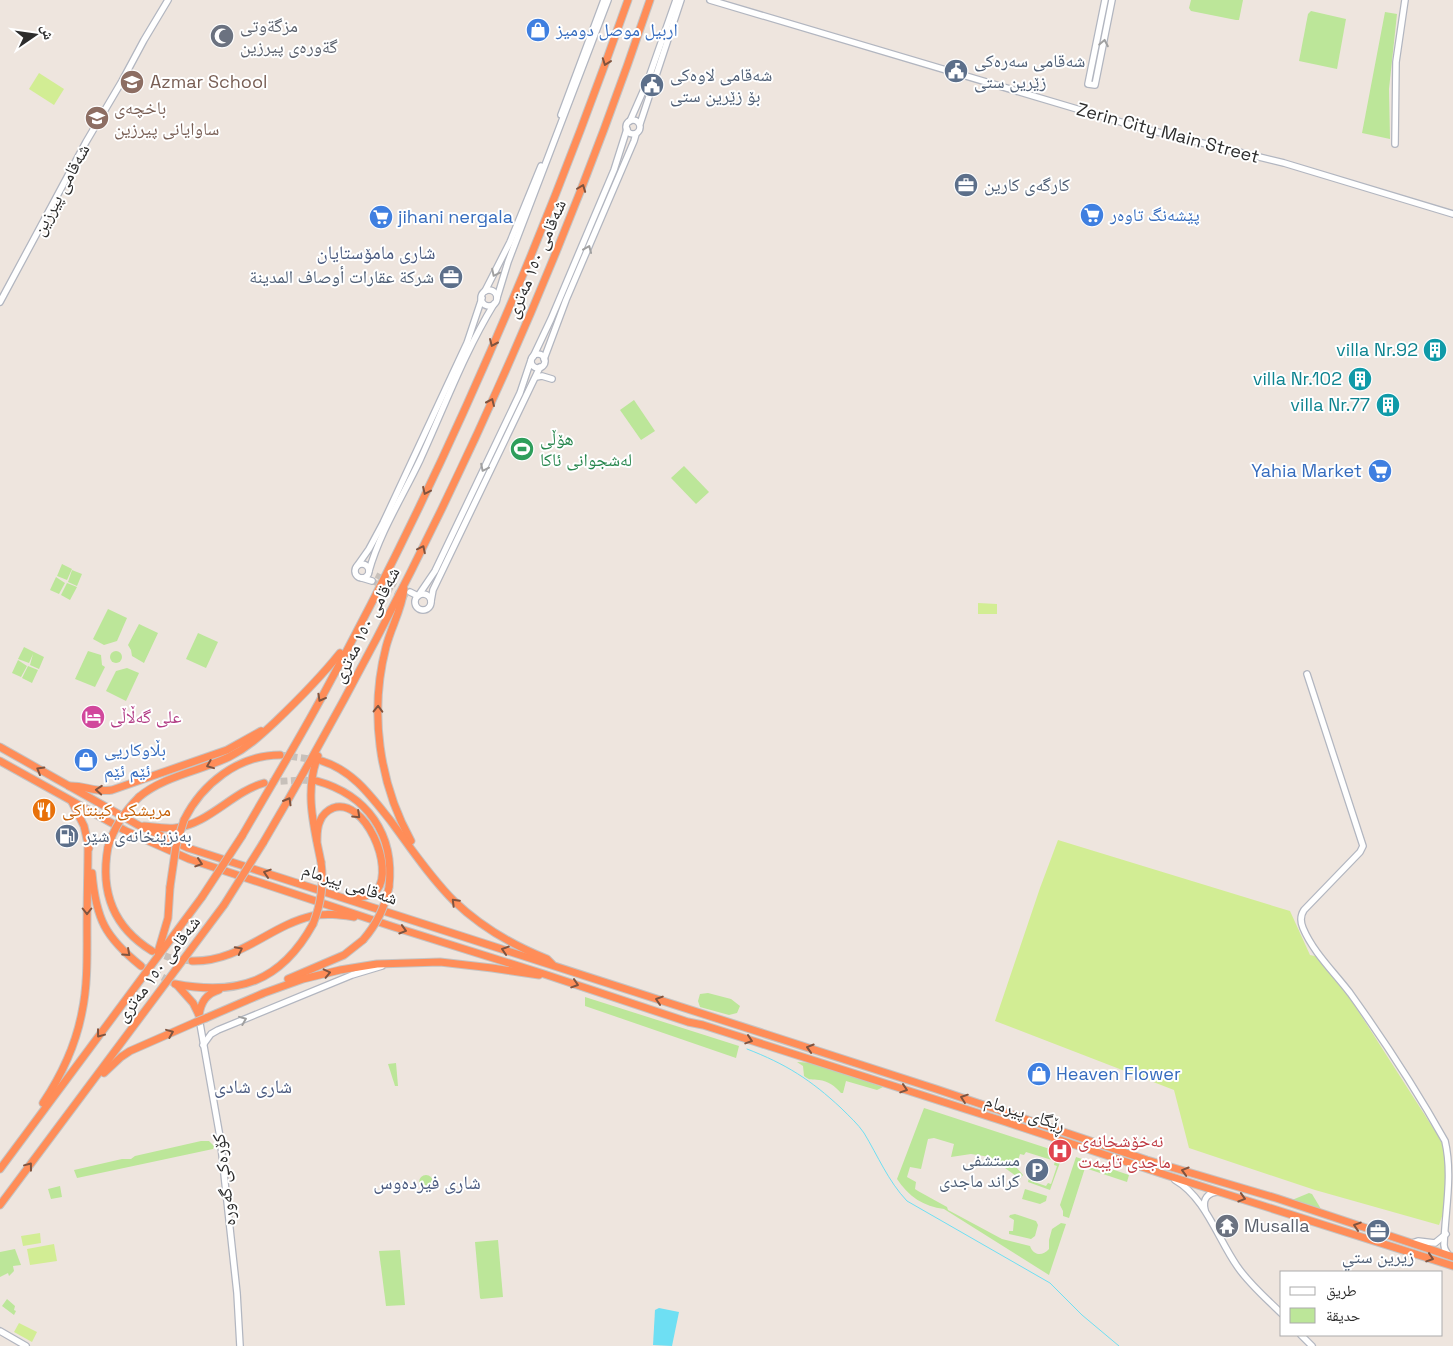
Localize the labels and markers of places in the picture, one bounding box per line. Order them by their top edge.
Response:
place label: مزگةوتی گةورەی پیرزین [240,14,338,58]
shop icon: اربيل موصل دوميز [525,17,551,43]
place label: اربيل موصل دوميز [555,18,678,41]
mosque icon: مزگةوتی گةورەی پیرزین [209,23,235,49]
place label: شەقامی سەرەکی زێرین ستی [974,49,1085,93]
public building icon: شەقامی سەرەکی زێرین ستی [943,58,969,84]
place label: شەقامی لاوەکی بۆ زێرین ستی [670,63,772,107]
school or university icon: Azmar School [119,69,145,95]
place label: Azmar School [150,70,267,93]
public building icon: شەقامی لاوەکی بۆ زێرین ستی [639,72,665,98]
place label: باخچەی ساوایانی پیرزین [114,96,219,140]
school or university icon: باخچەی ساوایانی پیرزین [84,105,110,131]
office icon: کارگەی کارین [953,172,979,198]
place label: کارگەی کارین [984,173,1071,196]
supermarket icon: پێشەنگ تاوەر [1079,202,1105,228]
place label: پێشەنگ تاوەر [1109,203,1200,226]
supermarket icon: jihani nergala [368,204,394,230]
place label: jihani nergala [397,205,513,228]
office icon: شركة عقارات أوصاف المدينة [438,264,464,290]
place label: شركة عقارات أوصاف المدينة [249,265,434,288]
building icon: villa Nr.92 [1422,337,1448,363]
place label: villa Nr.92 [1336,338,1418,361]
building icon: villa Nr.102 [1347,366,1373,392]
place label: villa Nr.102 [1253,367,1342,390]
building icon: villa Nr.77 [1375,392,1401,418]
place label: villa Nr.77 [1290,393,1370,416]
place label: هۆڵی لەشجوانی ئاکا [540,427,632,471]
sports icon: هۆڵی لەشجوانی ئاکا [509,436,535,462]
supermarket icon: Yahia Market [1367,458,1393,484]
place label: Yahia Market [1251,459,1362,482]
hotel icon: علی گەڵاڵی [80,704,106,730]
place label: علی گەڵاڵی [110,705,182,728]
place label: بڵاوکاریی ئێم ئێم [104,738,166,783]
shop icon: بڵاوکاریی ئێم ئێم [73,747,99,773]
restaurant icon: مریشکی کینتاکی [31,797,57,823]
place label: مریشکی کینتاکی [62,798,171,821]
fuel station icon: بەنزینخانەی شێر [54,823,80,849]
place label: بەنزینخانەی شێر [83,824,192,847]
shop icon: Heaven Flower [1026,1061,1052,1087]
place label: Heaven Flower [1056,1062,1181,1085]
place label: نەخۆشخانەی ماجدی تایبەت [1078,1129,1171,1173]
hospital icon: نەخۆشخانەی ماجدی تایبەت [1047,1138,1073,1164]
place label: مستشفی کراند ماجدی [939,1148,1021,1192]
parking icon: مستشفی کراند ماجدی [1024,1157,1050,1183]
temple icon: Musalla [1214,1213,1240,1239]
place label: Musalla [1244,1214,1310,1237]
office icon: زيرين ستي [1365,1218,1391,1244]
place label: زيرين ستي [1342,1245,1414,1272]

